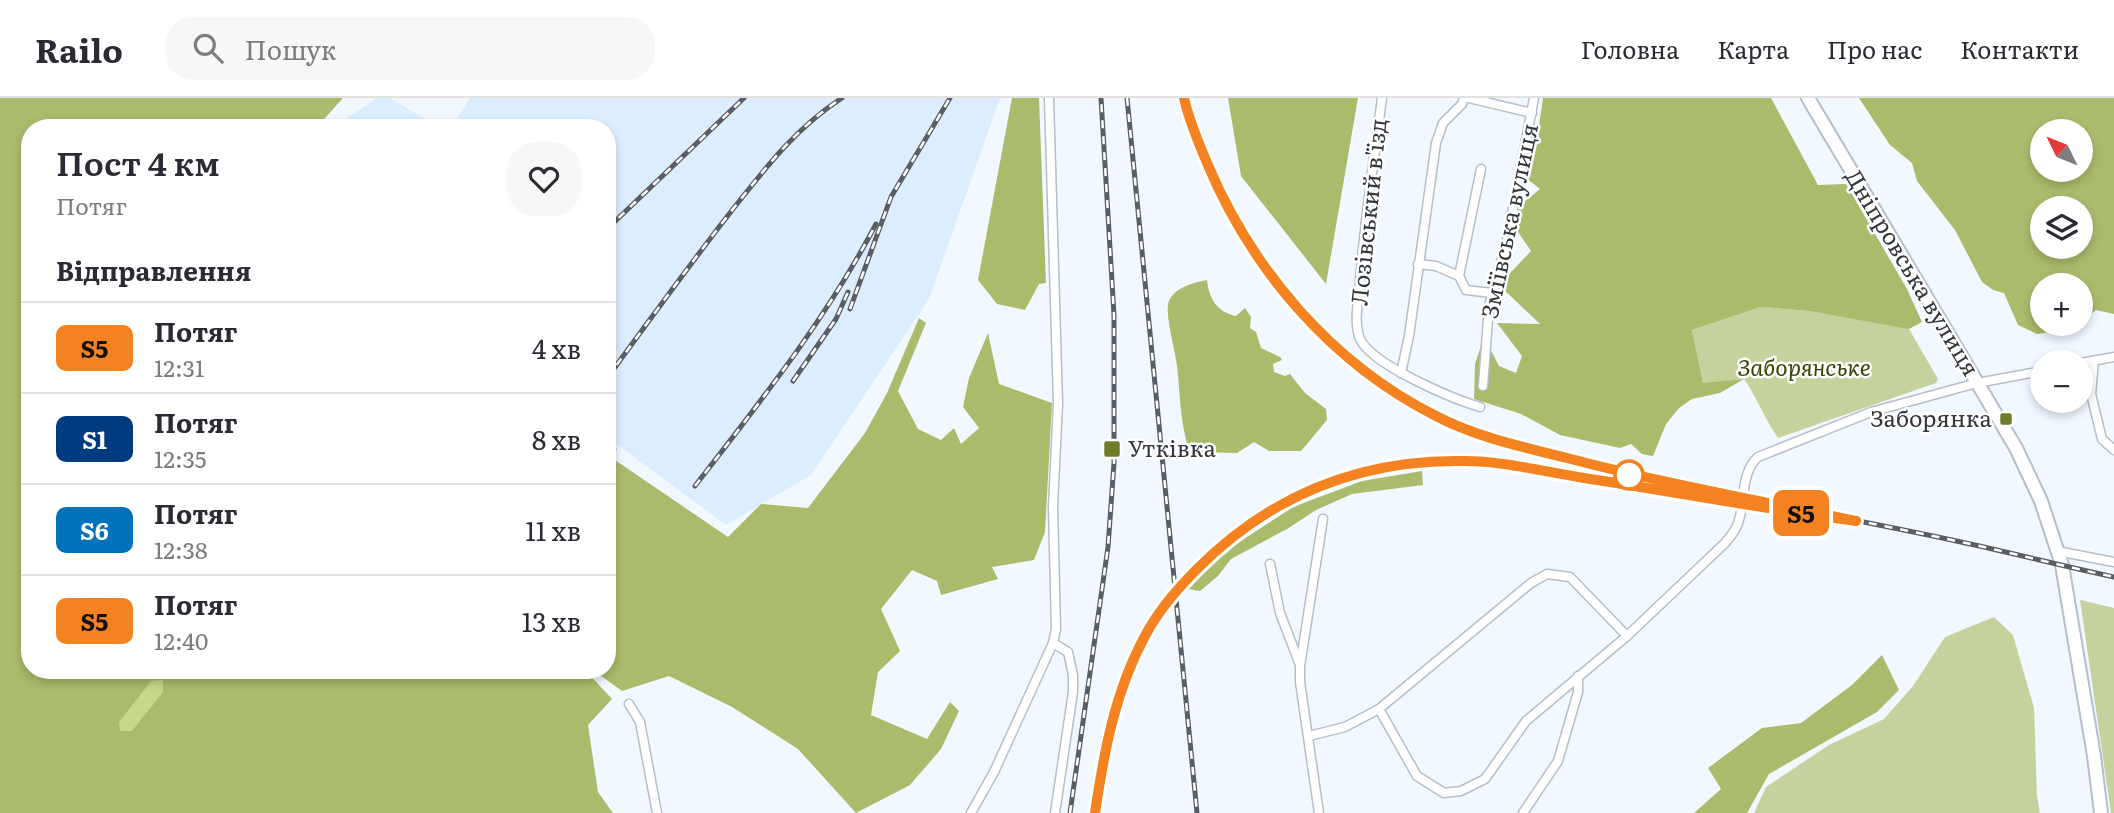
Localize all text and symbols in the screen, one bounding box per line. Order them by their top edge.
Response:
search box [165,17,655,80]
text: Railo [35,24,123,73]
icon: search [189,29,227,67]
text: Пошук [245,29,336,68]
text: Головна [1581,31,1679,66]
text: Карта [1717,31,1789,66]
text: Про нас [1827,31,1922,66]
text: Контакти [1960,31,2079,66]
street label: Лозівський в'їзд [1340,117,1394,307]
north arrow [2030,119,2093,182]
map controls [2030,119,2093,413]
street label: Зміївська вулиця [1471,120,1545,321]
text: Пост 4 км [56,137,220,186]
button: heart [507,142,581,216]
street label: Дніпровська вулиця [1838,162,1989,382]
text: Потяг [56,188,127,222]
button: layers [2030,196,2093,259]
text: Відправлення [56,250,251,289]
button: + [2030,273,2093,336]
text: Потяг [154,311,237,350]
text: 4 хв [532,328,581,367]
text: S5 [81,330,108,365]
park label: Заборянське [1737,349,1871,383]
text: 12:31 [154,350,204,384]
button: − [2030,350,2093,413]
place label: Заборянка [1870,400,1993,434]
text: Потяг [154,402,237,441]
marker: Заборянка [1998,411,2014,427]
text: 8 хв [532,419,581,458]
text: S1 [82,421,107,456]
place label: Уткiвка [1128,430,1217,464]
marker: Уткiвка [1102,439,1122,459]
text: 12:35 [154,441,207,475]
unlabelled marker [1614,460,1644,490]
line badge: S5 [1770,490,1832,536]
text: Потяг [154,493,237,532]
text: S5 [1787,495,1815,530]
text: 11 хв [525,510,581,549]
text: S6 [80,512,109,547]
text: 12:38 [154,532,208,566]
text: Потяг [154,584,237,623]
text: 13 хв [522,601,581,640]
text: S5 [81,603,108,638]
text: 12:40 [154,623,208,657]

